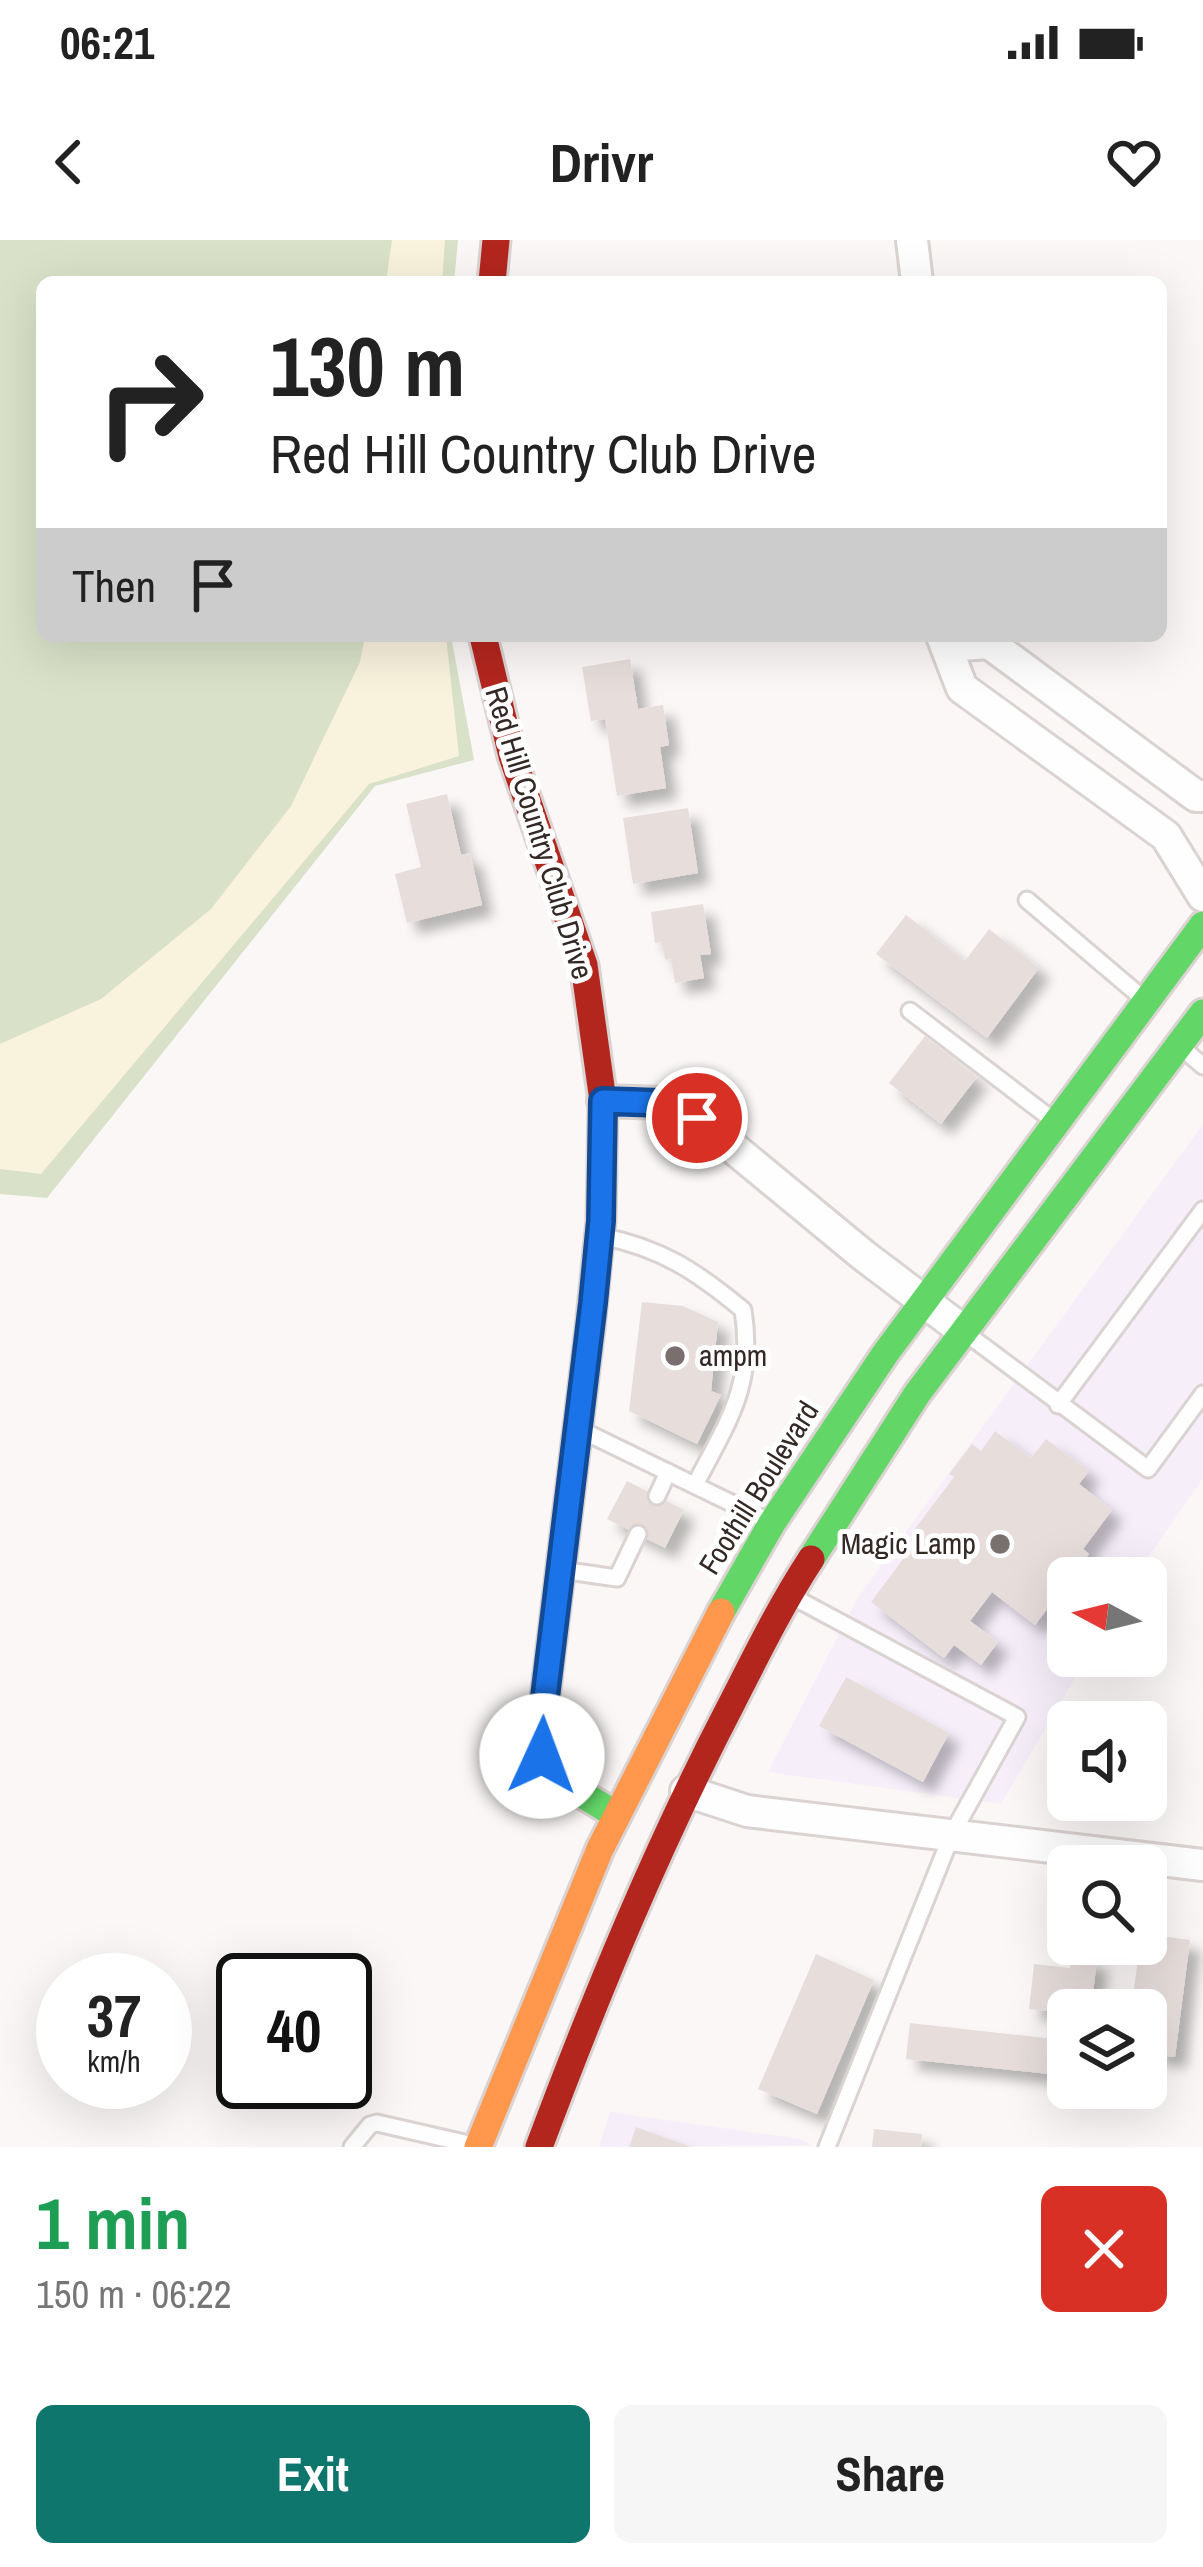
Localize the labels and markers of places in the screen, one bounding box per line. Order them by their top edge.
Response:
pin [646,1067,748,1169]
place label: ampm [699,1335,767,1375]
marker: ampm [662,1343,688,1369]
place label: Magic Lamp [841,1523,976,1563]
marker: Magic Lamp [987,1531,1013,1557]

